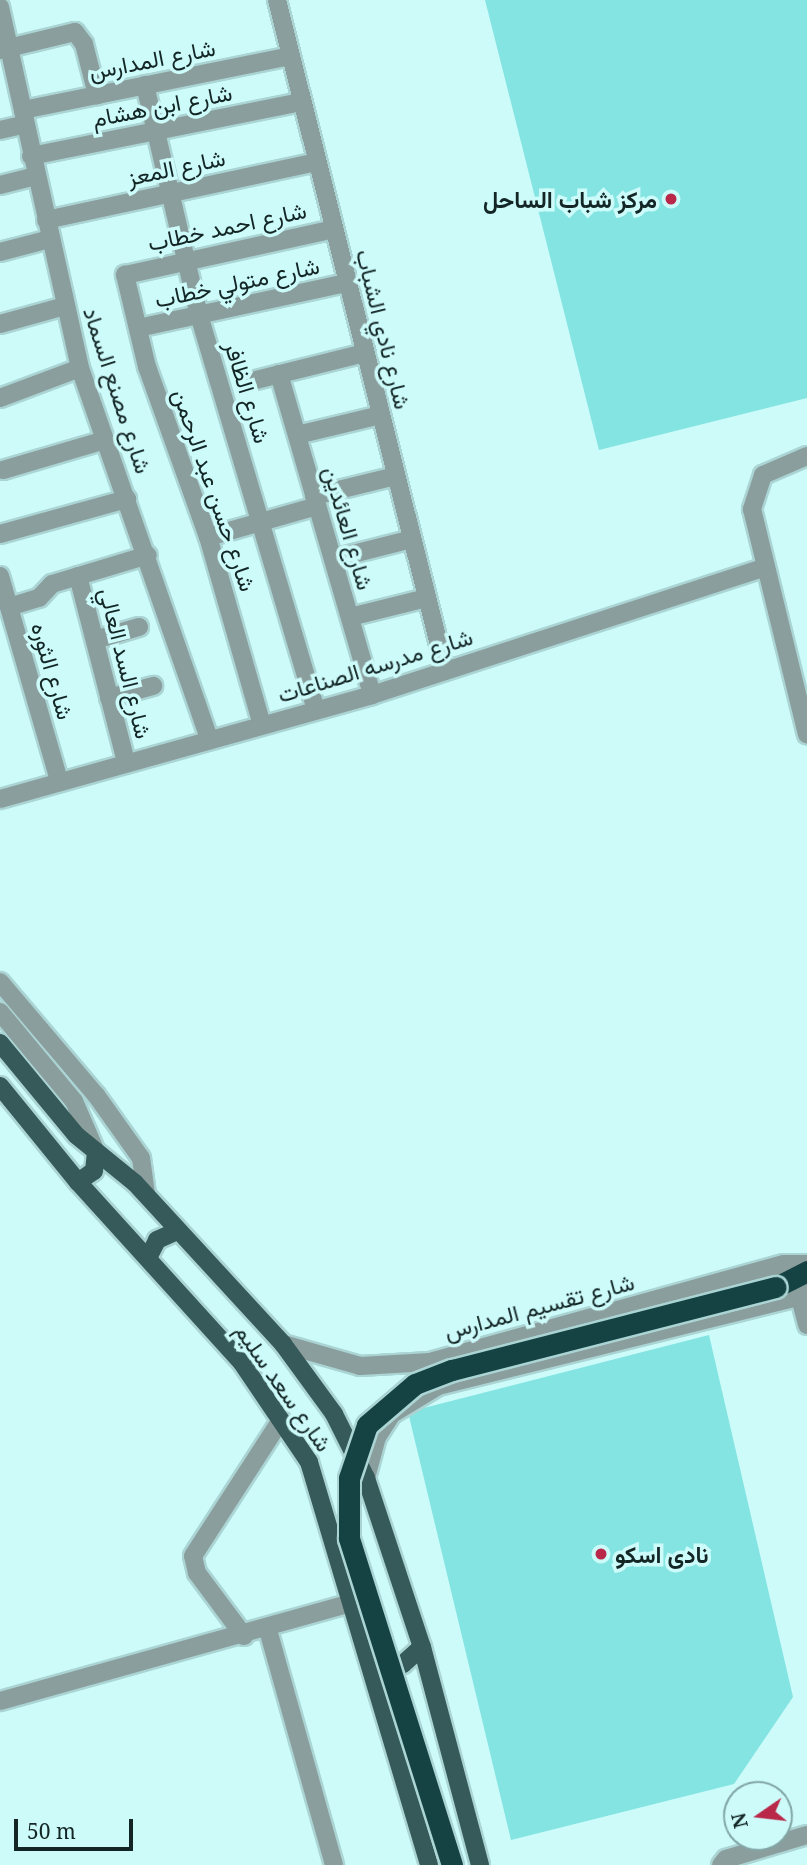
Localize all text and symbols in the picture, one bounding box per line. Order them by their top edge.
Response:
street label: شارع المدارس [86,33,218,85]
street label: شارع ابن هشام [90,78,234,132]
street label: شارع المعز [125,143,227,191]
place label: مركز شباب الساحل [483,185,657,213]
marker: مركز شباب الساحل [663,191,679,207]
street label: شارع احمد خطاب [145,196,309,256]
street label: شارع نادي الشباب [351,246,417,412]
street label: شارع متولي خطاب [152,251,322,313]
street label: شارع مصنع السماد [78,303,158,477]
street label: شارع الظافر [219,338,277,446]
street label: شارع حسن عبد الرحمن [167,385,263,595]
street label: شارع العائدين [318,463,380,593]
street label: شارع السد العالي [94,585,158,741]
street label: شارع الثوره [26,619,80,723]
street label: شارع مدرسه الصناعات [274,622,476,708]
street label: شارع تقسيم المدارس [441,1267,637,1345]
street label: شارع سعد سليم [230,1318,338,1456]
place label: نادى اسكو [615,1540,709,1568]
marker: نادى اسكو [593,1546,609,1562]
north arrow [723,1781,793,1851]
scale bar [18,1806,136,1850]
text: N [725,1810,754,1831]
text: 50 m [27,1817,76,1845]

